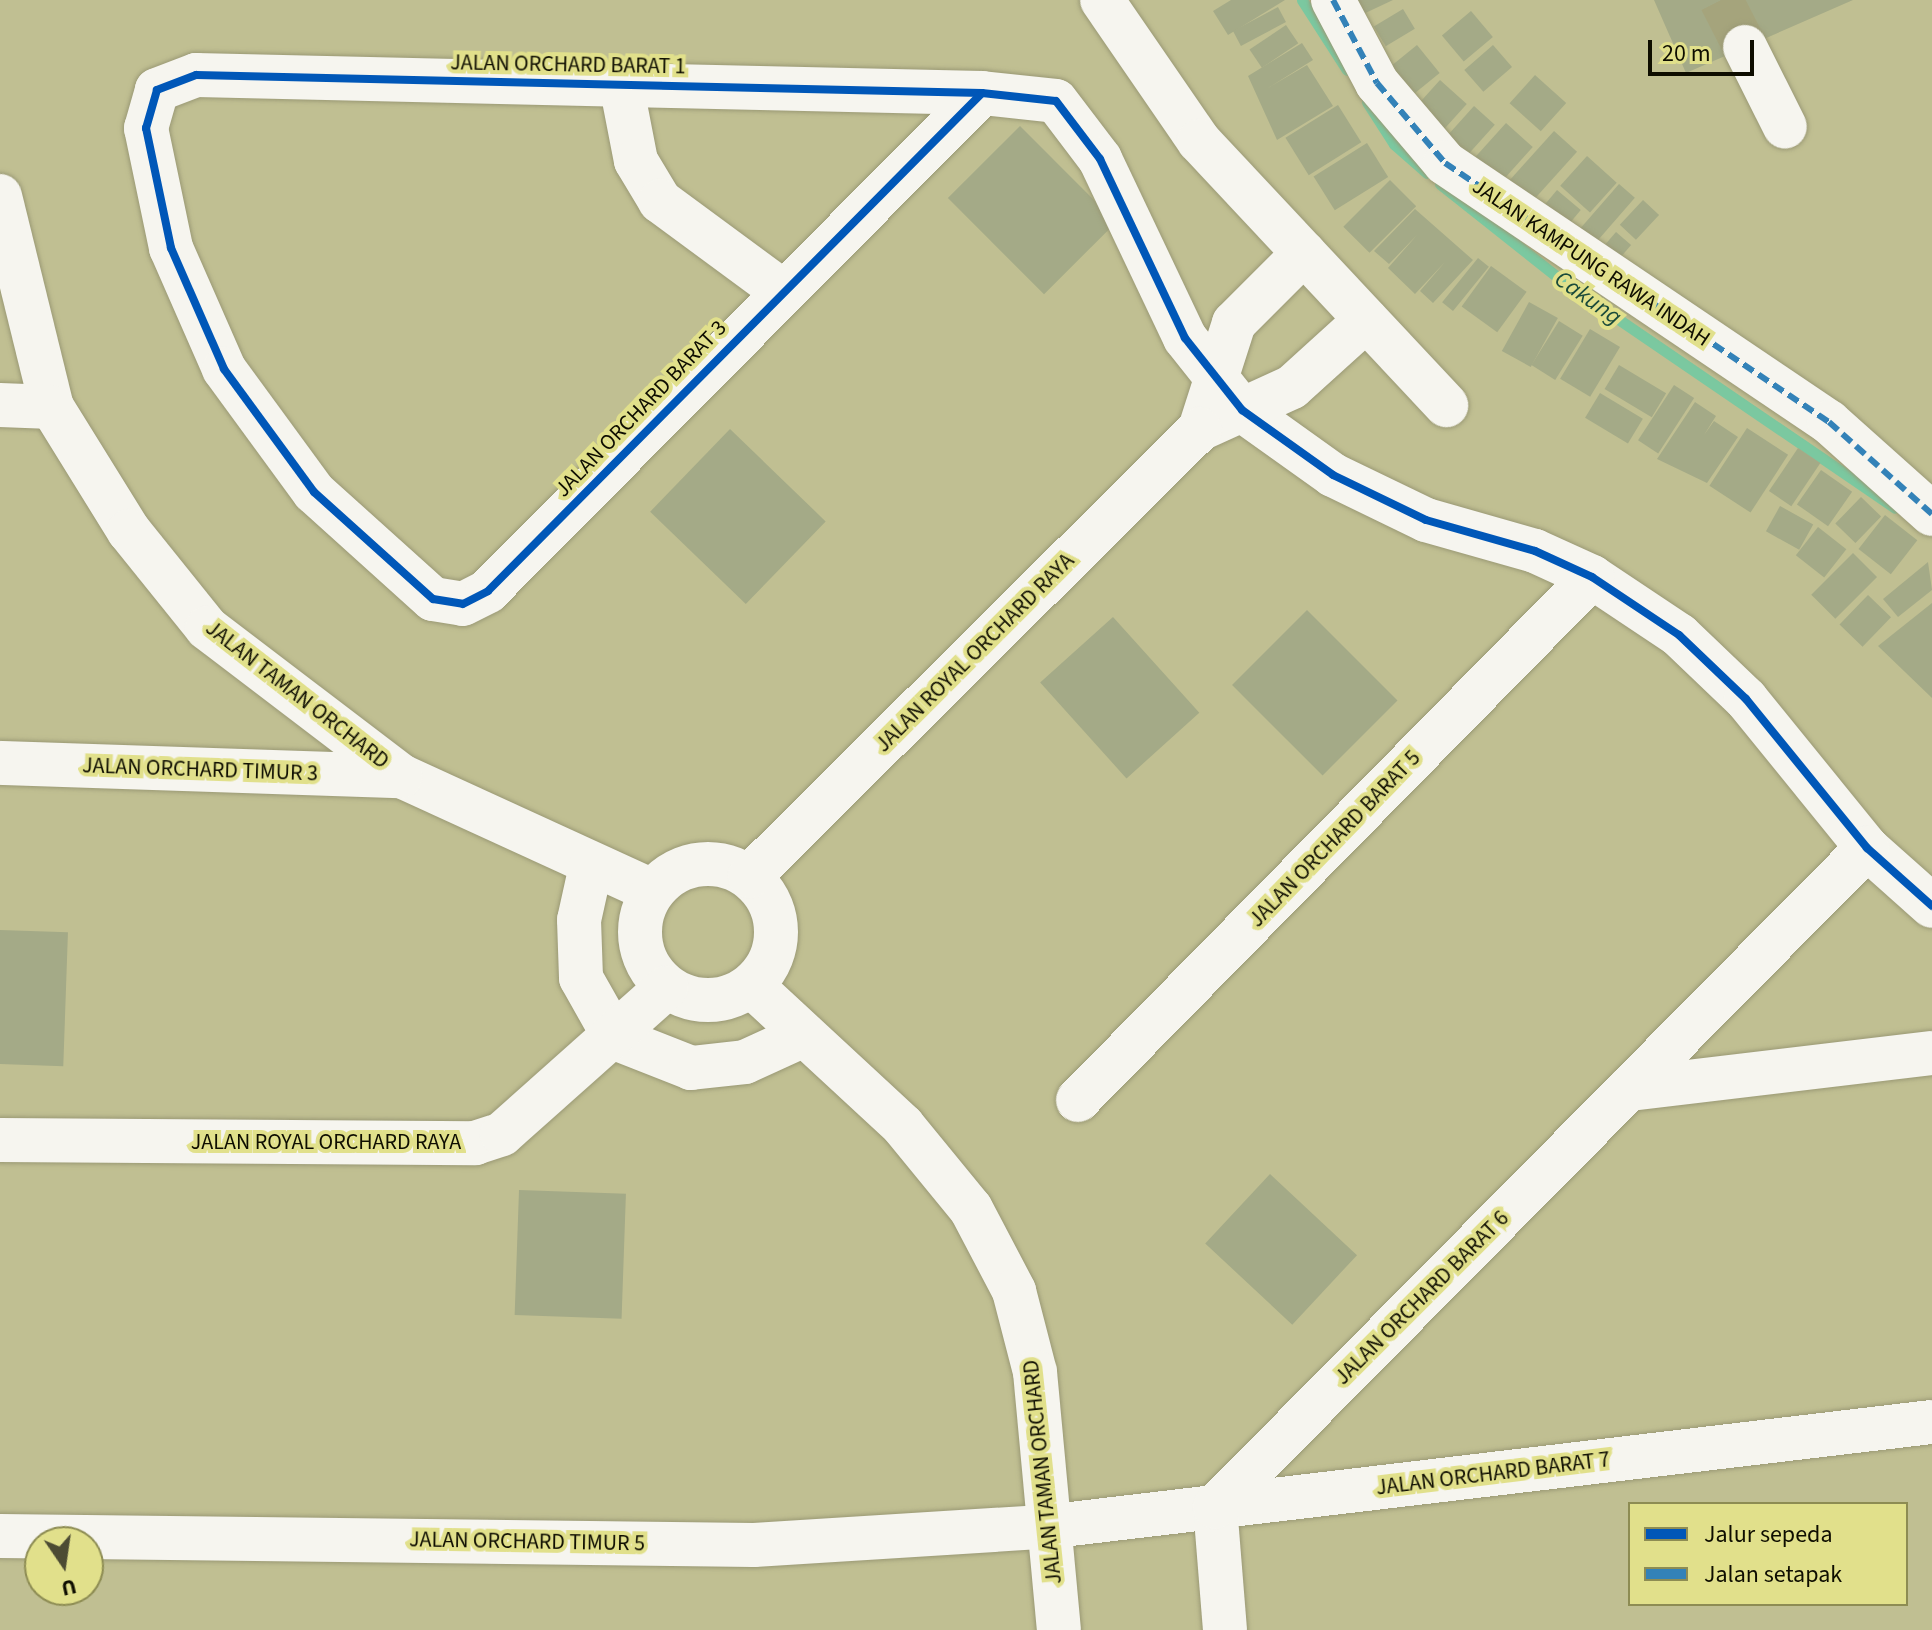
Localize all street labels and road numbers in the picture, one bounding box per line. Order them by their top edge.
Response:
street label: JALAN ORCHARD BARAT 1 [450,50,686,80]
street label: JALAN KAMPUNG RAWA INDAH [1467,174,1715,352]
street label: JALAN ORCHARD BARAT 3 [550,315,732,503]
street label: JALAN ROYAL ORCHARD RAYA [870,548,1080,758]
street label: JALAN TAMAN ORCHARD [200,615,394,775]
street label: JALAN ORCHARD BARAT 5 [1244,745,1426,933]
street label: JALAN ORCHARD TIMUR 3 [82,753,318,787]
street label: JALAN ROYAL ORCHARD RAYA [191,1130,461,1156]
street label: JALAN ORCHARD BARAT 6 [1329,1205,1515,1391]
street label: JALAN TAMAN ORCHARD [1018,1359,1068,1585]
street label: JALAN ORCHARD BARAT 7 [1375,1447,1611,1501]
street label: JALAN ORCHARD TIMUR 5 [409,1527,645,1557]

